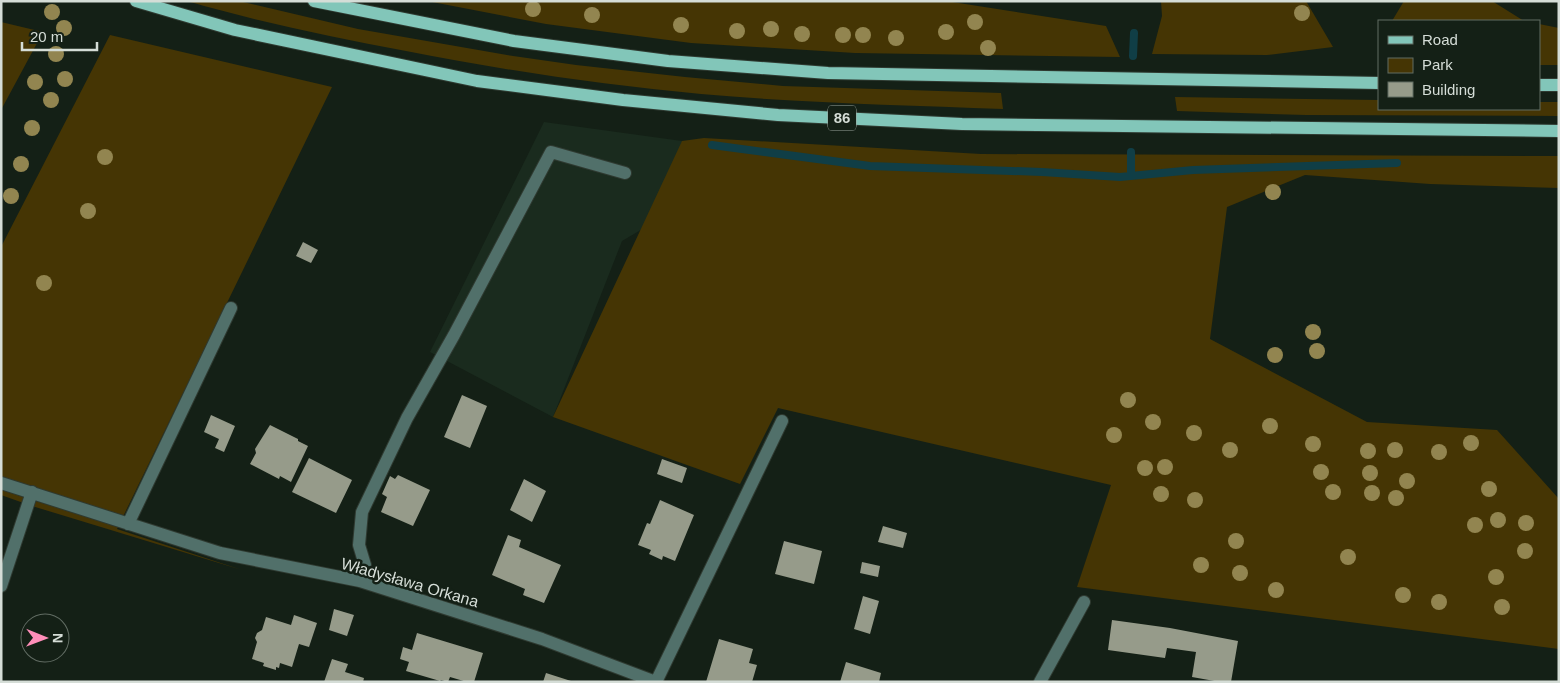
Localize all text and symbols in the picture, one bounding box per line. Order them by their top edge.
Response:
scale bar [22,20,98,52]
legend [1378,20,1540,110]
text: 20 m [30,28,63,45]
text: Road [1422,31,1458,48]
text: Park [1422,56,1453,73]
text: Building [1422,81,1475,98]
road number: 86 [828,106,856,130]
street label: Władysława Orkana [339,555,481,610]
north arrow [20,613,70,663]
text: N [50,633,66,643]

